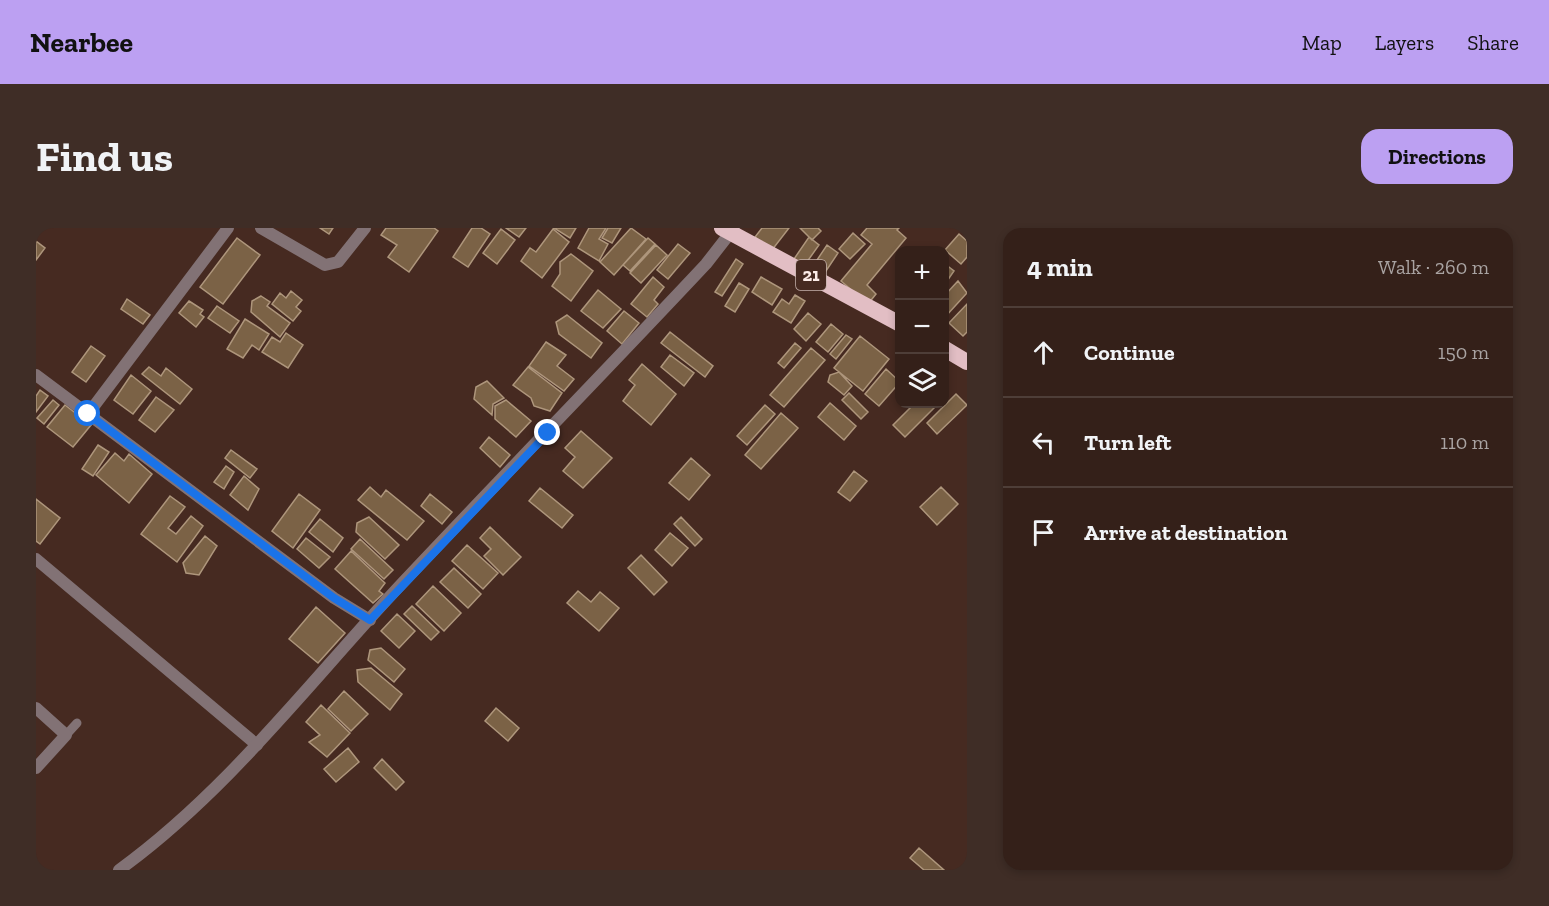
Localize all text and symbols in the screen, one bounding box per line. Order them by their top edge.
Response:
text: Nearbee [30,26,133,59]
text: Map [1302,30,1342,55]
text: Layers [1375,30,1434,55]
text: Share [1467,30,1519,55]
button: Directions [1361,129,1513,184]
text: Find us [36,131,173,182]
map controls [895,246,949,408]
button: + [895,246,949,300]
text: 4 min [1027,251,1093,283]
text: Walk · 260 m [1378,255,1489,279]
road number: 21 [796,260,826,290]
button: − [895,300,949,354]
icon: ahead [1027,336,1060,369]
text: Continue [1084,339,1175,366]
text: 150 m [1438,340,1489,364]
button: layers [895,354,949,408]
route start [74,400,100,426]
route end [534,419,560,445]
icon: left [1027,426,1060,459]
text: Turn left [1084,429,1171,456]
text: 110 m [1440,430,1489,454]
icon: arrive [1027,516,1060,549]
text: Arrive at destination [1084,519,1287,546]

